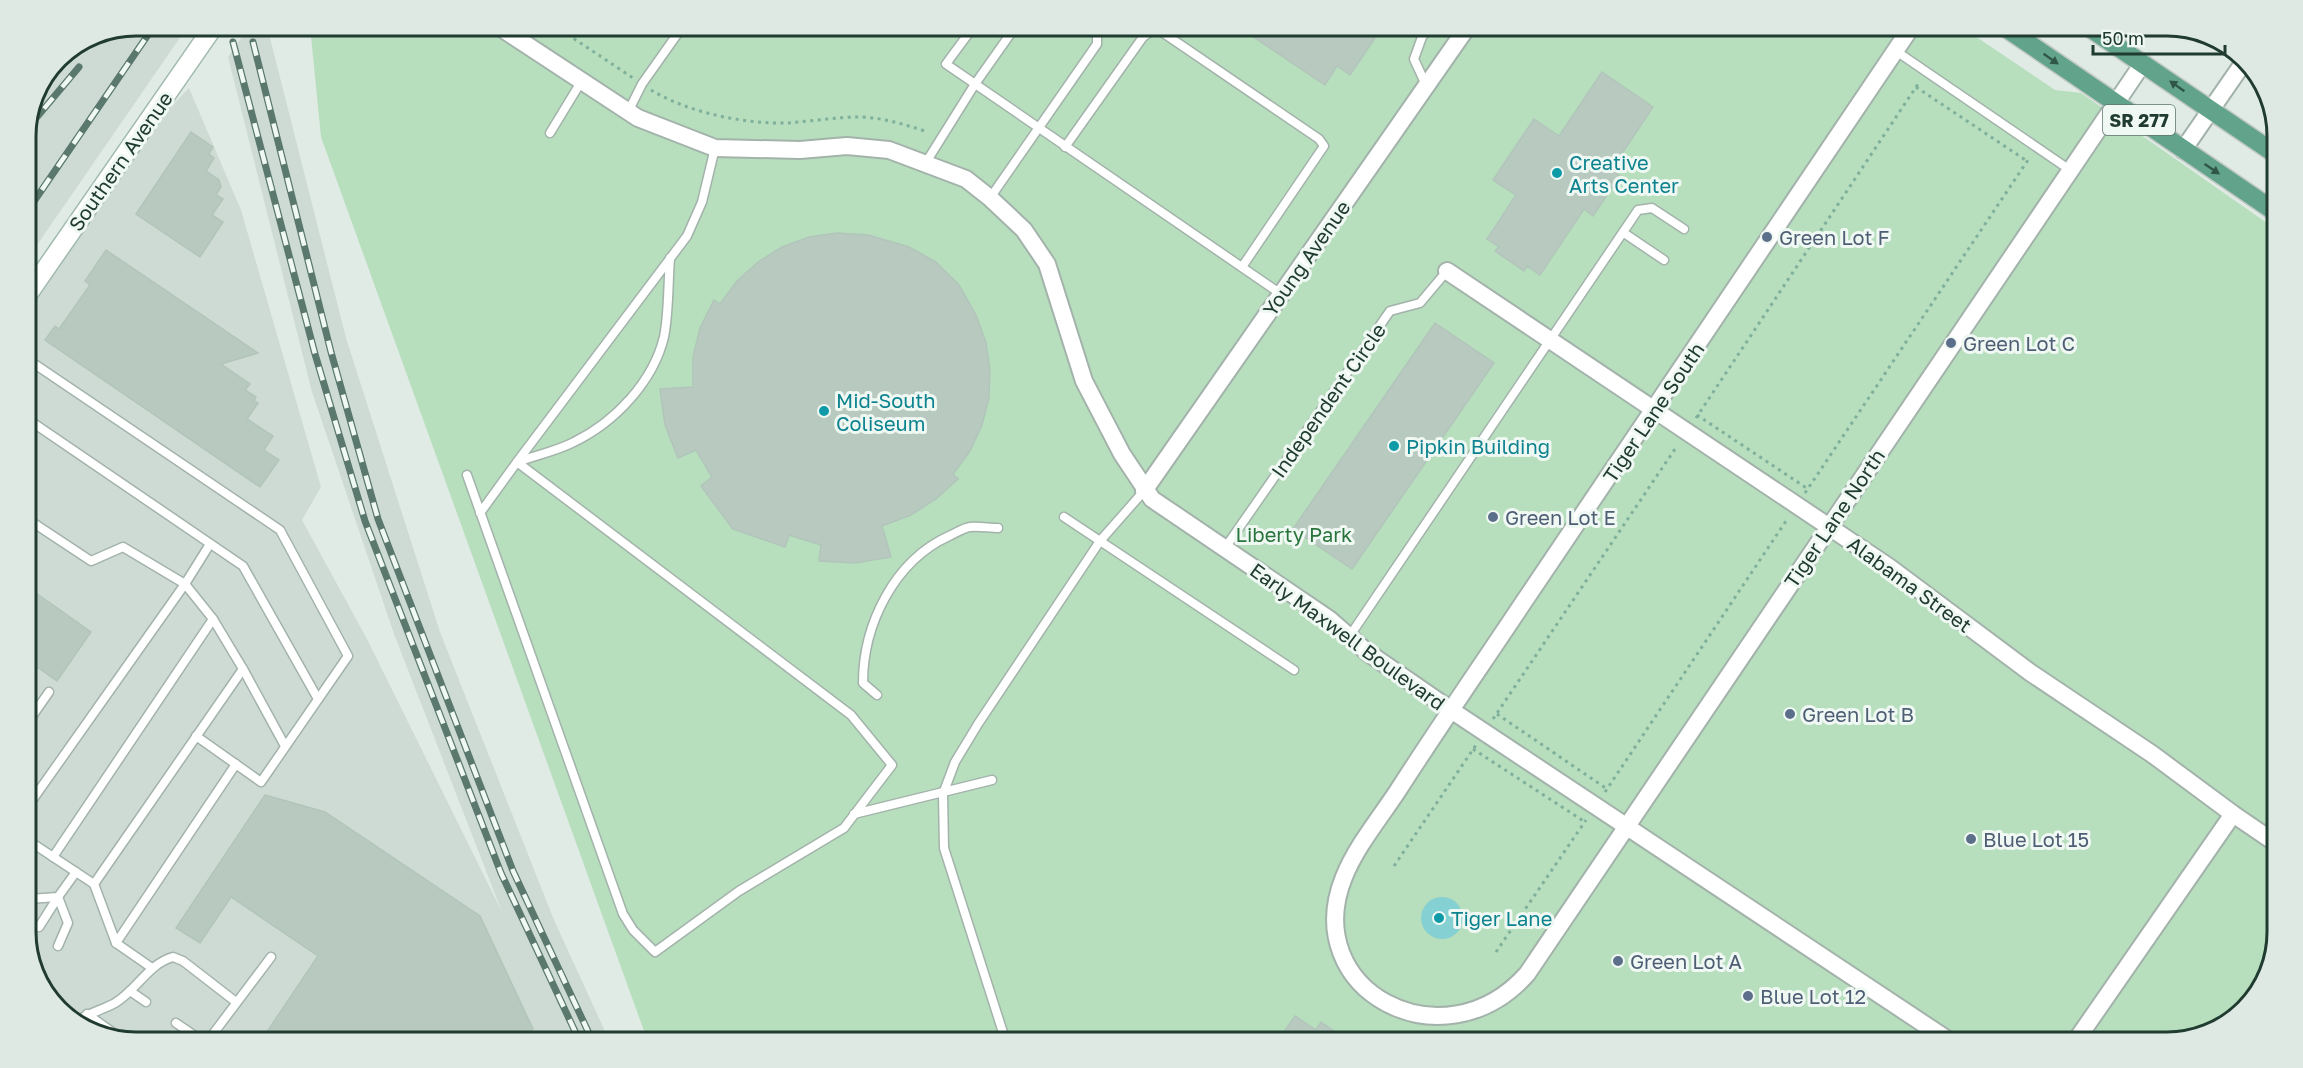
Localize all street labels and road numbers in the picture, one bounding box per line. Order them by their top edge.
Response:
street label: Southern Avenue [63,87,177,235]
road number: SR 277 [2103,105,2175,135]
street label: Young Avenue [1257,196,1355,320]
street label: Independent Circle [1266,318,1390,482]
street label: Tiger Lane South [1597,338,1709,486]
street label: Tiger Lane North [1779,444,1889,592]
street label: Alabama Street [1843,531,1977,637]
street label: Early Maxwell Boulevard [1246,557,1450,715]

